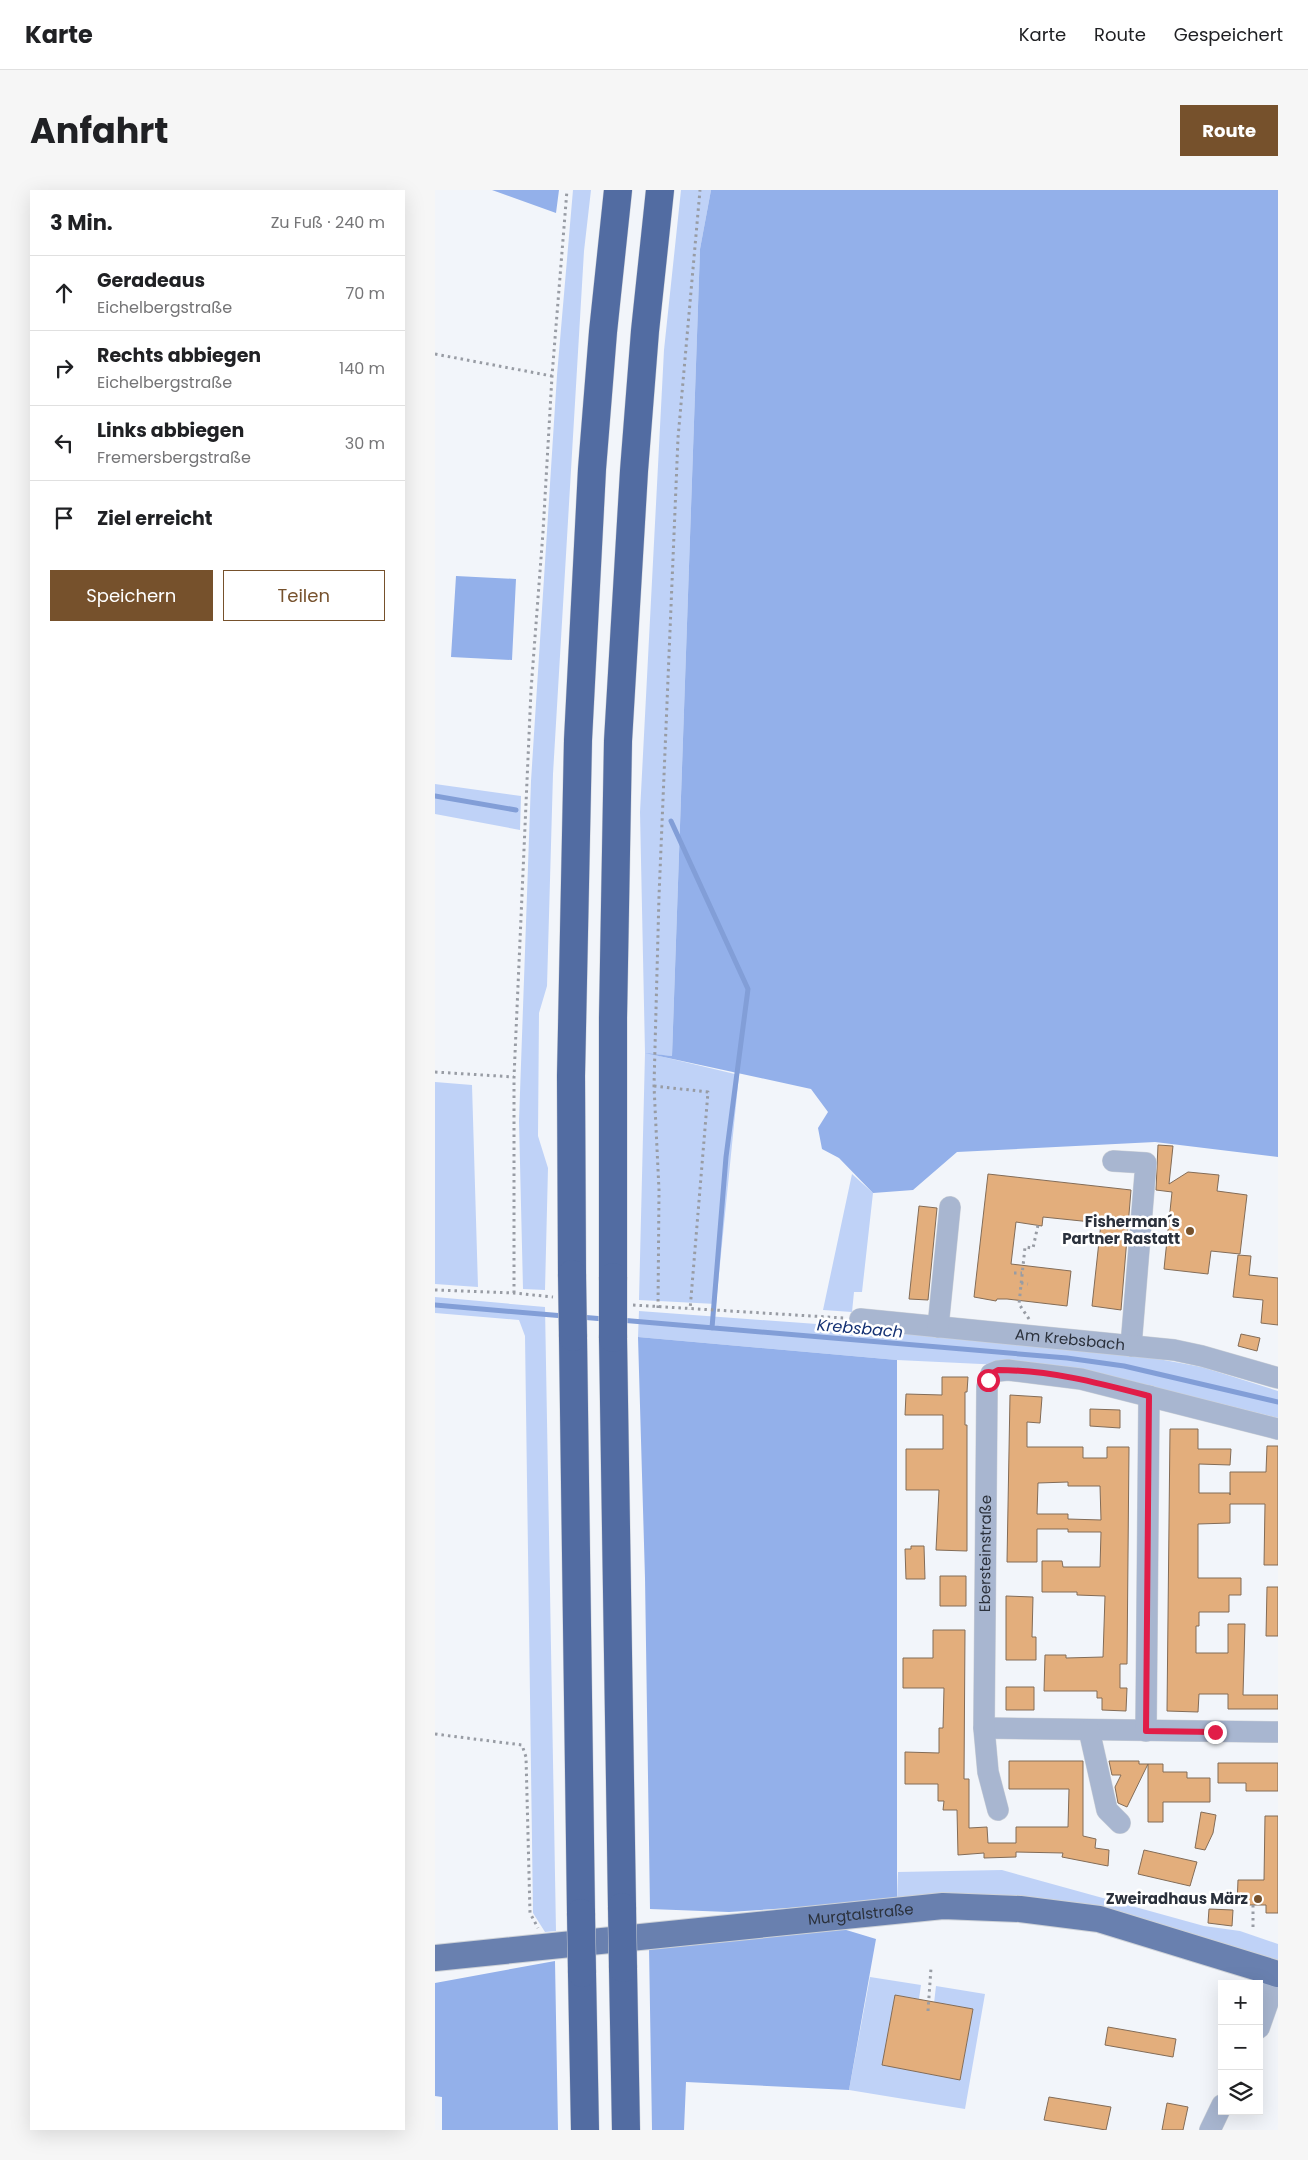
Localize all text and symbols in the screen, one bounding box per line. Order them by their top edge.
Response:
text: Karte [25,18,93,51]
text: Karte [1019,22,1066,47]
text: Route [1094,22,1146,47]
text: Gespeichert [1174,22,1283,47]
button: Route [1180,105,1278,156]
text: Anfahrt [30,106,169,155]
text: 3 Min. [50,208,113,237]
text: Zu Fuß · 240 m [271,211,385,234]
text: Geradeaus [97,267,205,294]
icon: ahead [50,279,78,307]
text: 70 m [345,282,385,305]
text: Eichelbergstraße [97,296,232,319]
text: Rechts abbiegen [97,342,261,369]
icon: right [50,354,78,382]
text: 140 m [339,357,385,380]
text: Eichelbergstraße [97,371,232,394]
text: Links abbiegen [97,417,244,444]
icon: left [50,429,78,457]
text: 30 m [345,432,385,455]
text: Fremersbergstraße [97,446,251,469]
icon: arrive [50,504,78,532]
text: Ziel erreicht [97,505,213,532]
button: Speichern [50,570,213,621]
button: Teilen [223,570,385,621]
place label: Fisherman´s Partner Rastatt [1062,1211,1180,1249]
marker: Fisherman´s Partner Rastatt [1184,1225,1196,1237]
water label: Krebsbach [816,1313,904,1344]
street label: Am Krebsbach [1014,1323,1126,1355]
route start [977,1369,1000,1392]
street label: Ebersteinstraße [974,1495,996,1612]
route end [1204,1721,1227,1744]
place label: Zweiradhaus März [1106,1888,1248,1909]
marker: Zweiradhaus März [1252,1893,1264,1905]
street label: Murgtalstraße [807,1898,915,1930]
map controls [1218,1980,1263,2115]
button: + [1218,1980,1263,2025]
button: − [1218,2025,1263,2070]
button: layers [1218,2070,1263,2115]

